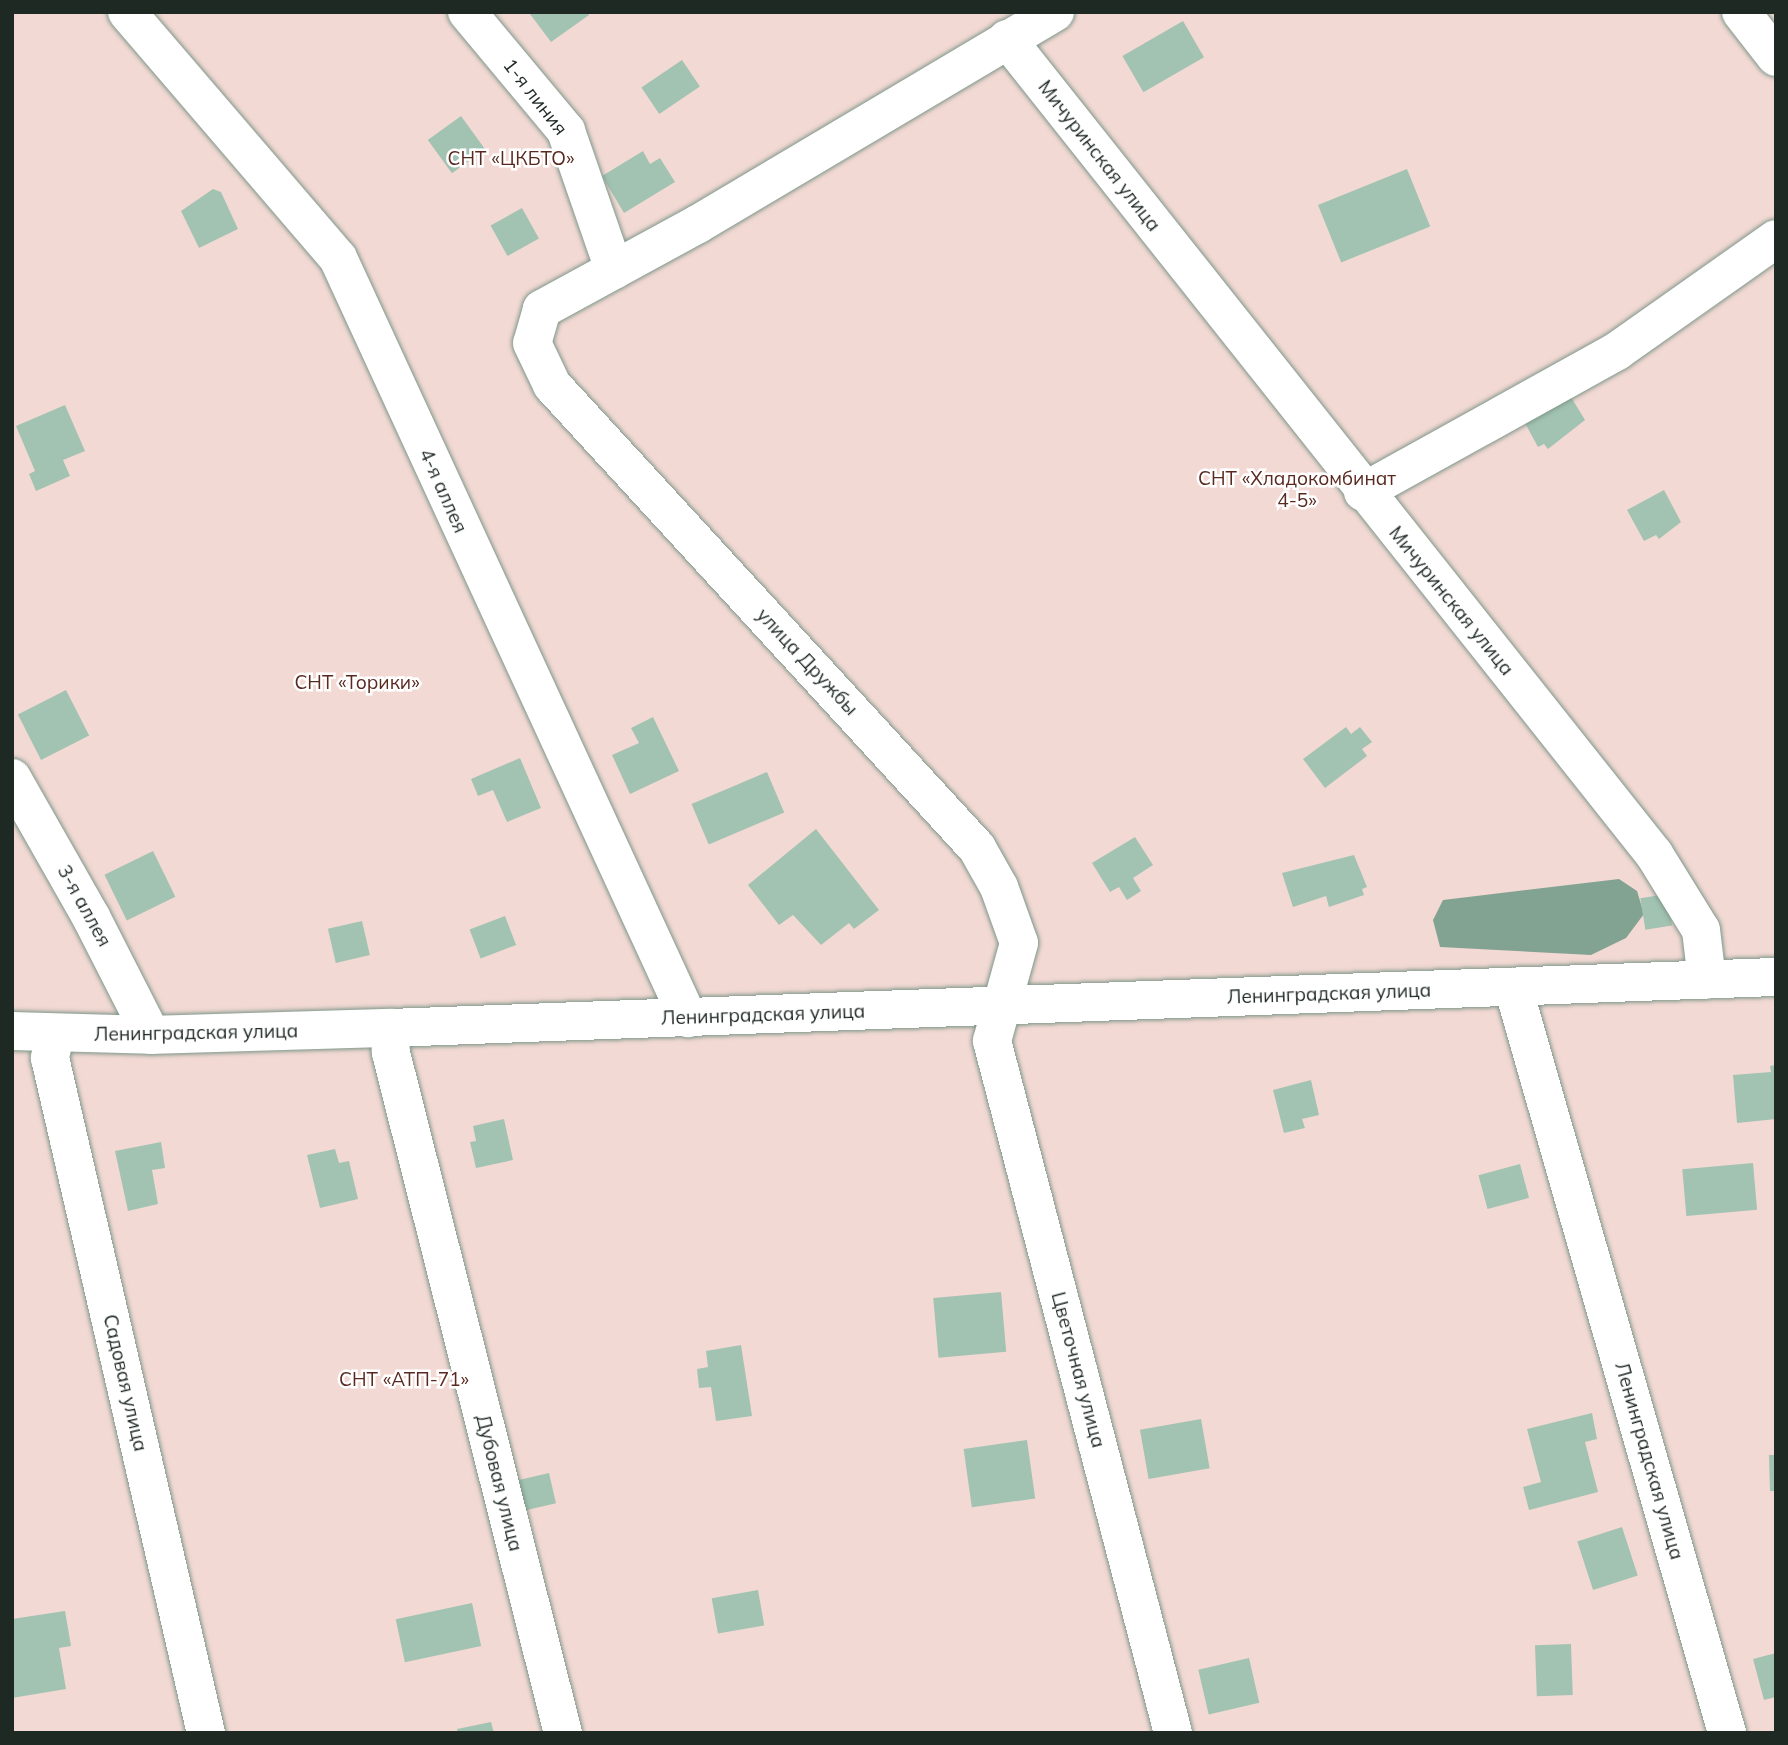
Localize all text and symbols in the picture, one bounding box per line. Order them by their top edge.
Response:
street label: 1-я линия [498,54,572,140]
street label: Мичуринская улица [1033,76,1165,236]
park label: СНТ «ЦКБТО» [448,148,574,170]
street label: 4-я аллея [414,445,472,537]
park label: СНТ «Хладокомбинат 4-5» [1198,468,1396,512]
street label: Мичуринская улица [1384,522,1518,680]
street label: улица Дружбы [752,604,862,720]
park label: СНТ «Торики» [294,672,420,694]
street label: 3-я аллея [52,861,116,951]
street label: Ленинградская улица [1226,979,1432,1009]
street label: Ленинградская улица [660,1000,866,1030]
street label: Ленинградская улица [94,1020,298,1046]
street label: Цветочная улица [1046,1290,1110,1450]
street label: Садовая улица [98,1312,152,1454]
street label: Ленинградская улица [1610,1360,1688,1562]
park label: СНТ «АТП-71» [339,1369,469,1391]
street label: Дубовая улица [471,1412,527,1554]

